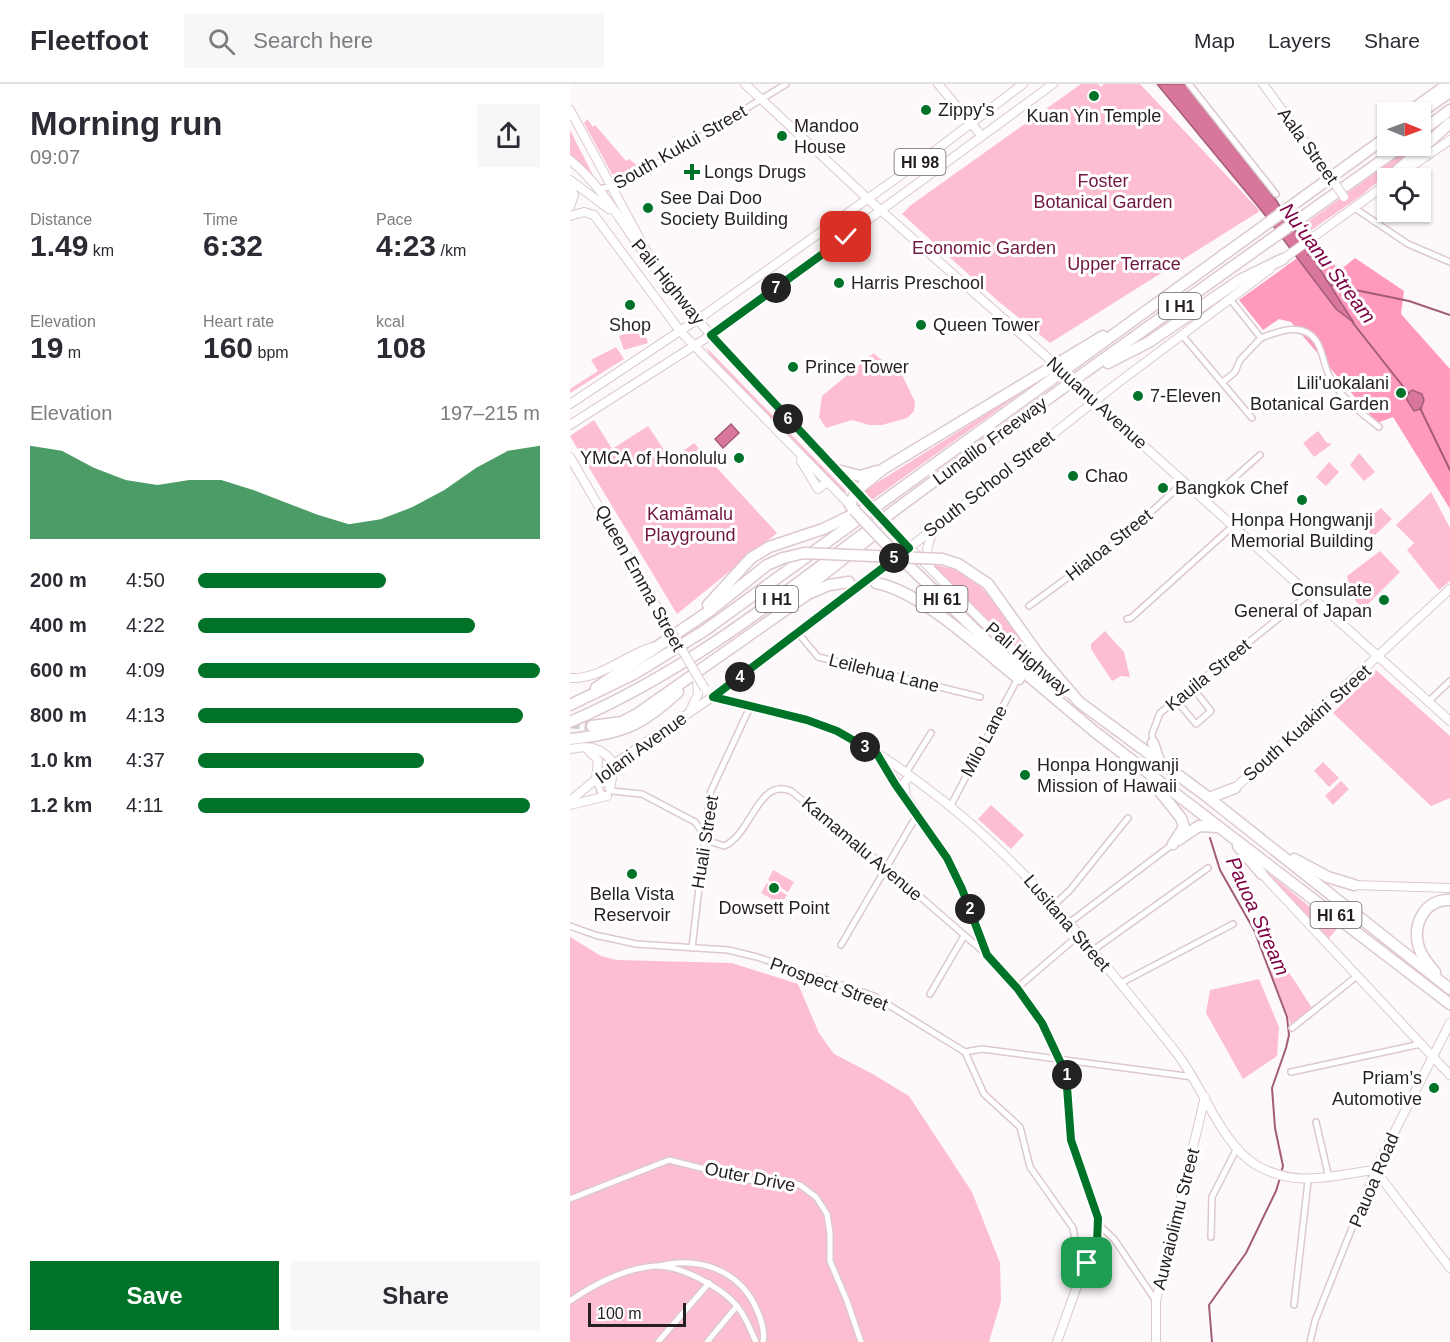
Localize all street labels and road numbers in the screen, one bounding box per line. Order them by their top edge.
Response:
street label: South Kukui Street [610,101,750,193]
street label: Aala Street [1274,104,1342,188]
road number: HI 98 [894,149,946,175]
street label: Pali Highway [627,235,709,329]
road number: I H1 [1159,293,1201,319]
street label: Nuuanu Avenue [1043,353,1151,453]
street label: Lunalilo Freeway [929,393,1051,489]
street label: South School Street [920,427,1058,541]
street label: Queen Emma Street [591,501,689,655]
street label: Hialoa Street [1062,505,1156,585]
road number: I H1 [756,586,798,612]
road number: HI 61 [916,586,968,612]
street label: Pali Highway [982,618,1074,700]
street label: Kauila Street [1162,635,1254,715]
street label: Leilehua Lane [827,650,941,696]
street label: South Kuakini Street [1239,661,1375,785]
street label: Milo Lane [957,702,1011,780]
street label: Iolani Avenue [592,708,690,788]
street label: Kamamalu Avenue [798,793,926,905]
street label: Huali Street [688,794,722,890]
street label: Lusitana Street [1020,871,1114,975]
road number: HI 61 [1310,902,1362,928]
street label: Prospect Street [767,953,891,1015]
street label: Pauoa Road [1345,1130,1403,1230]
street label: Auwaiolimu Street [1149,1146,1203,1292]
street label: Outer Drive [703,1158,797,1196]

